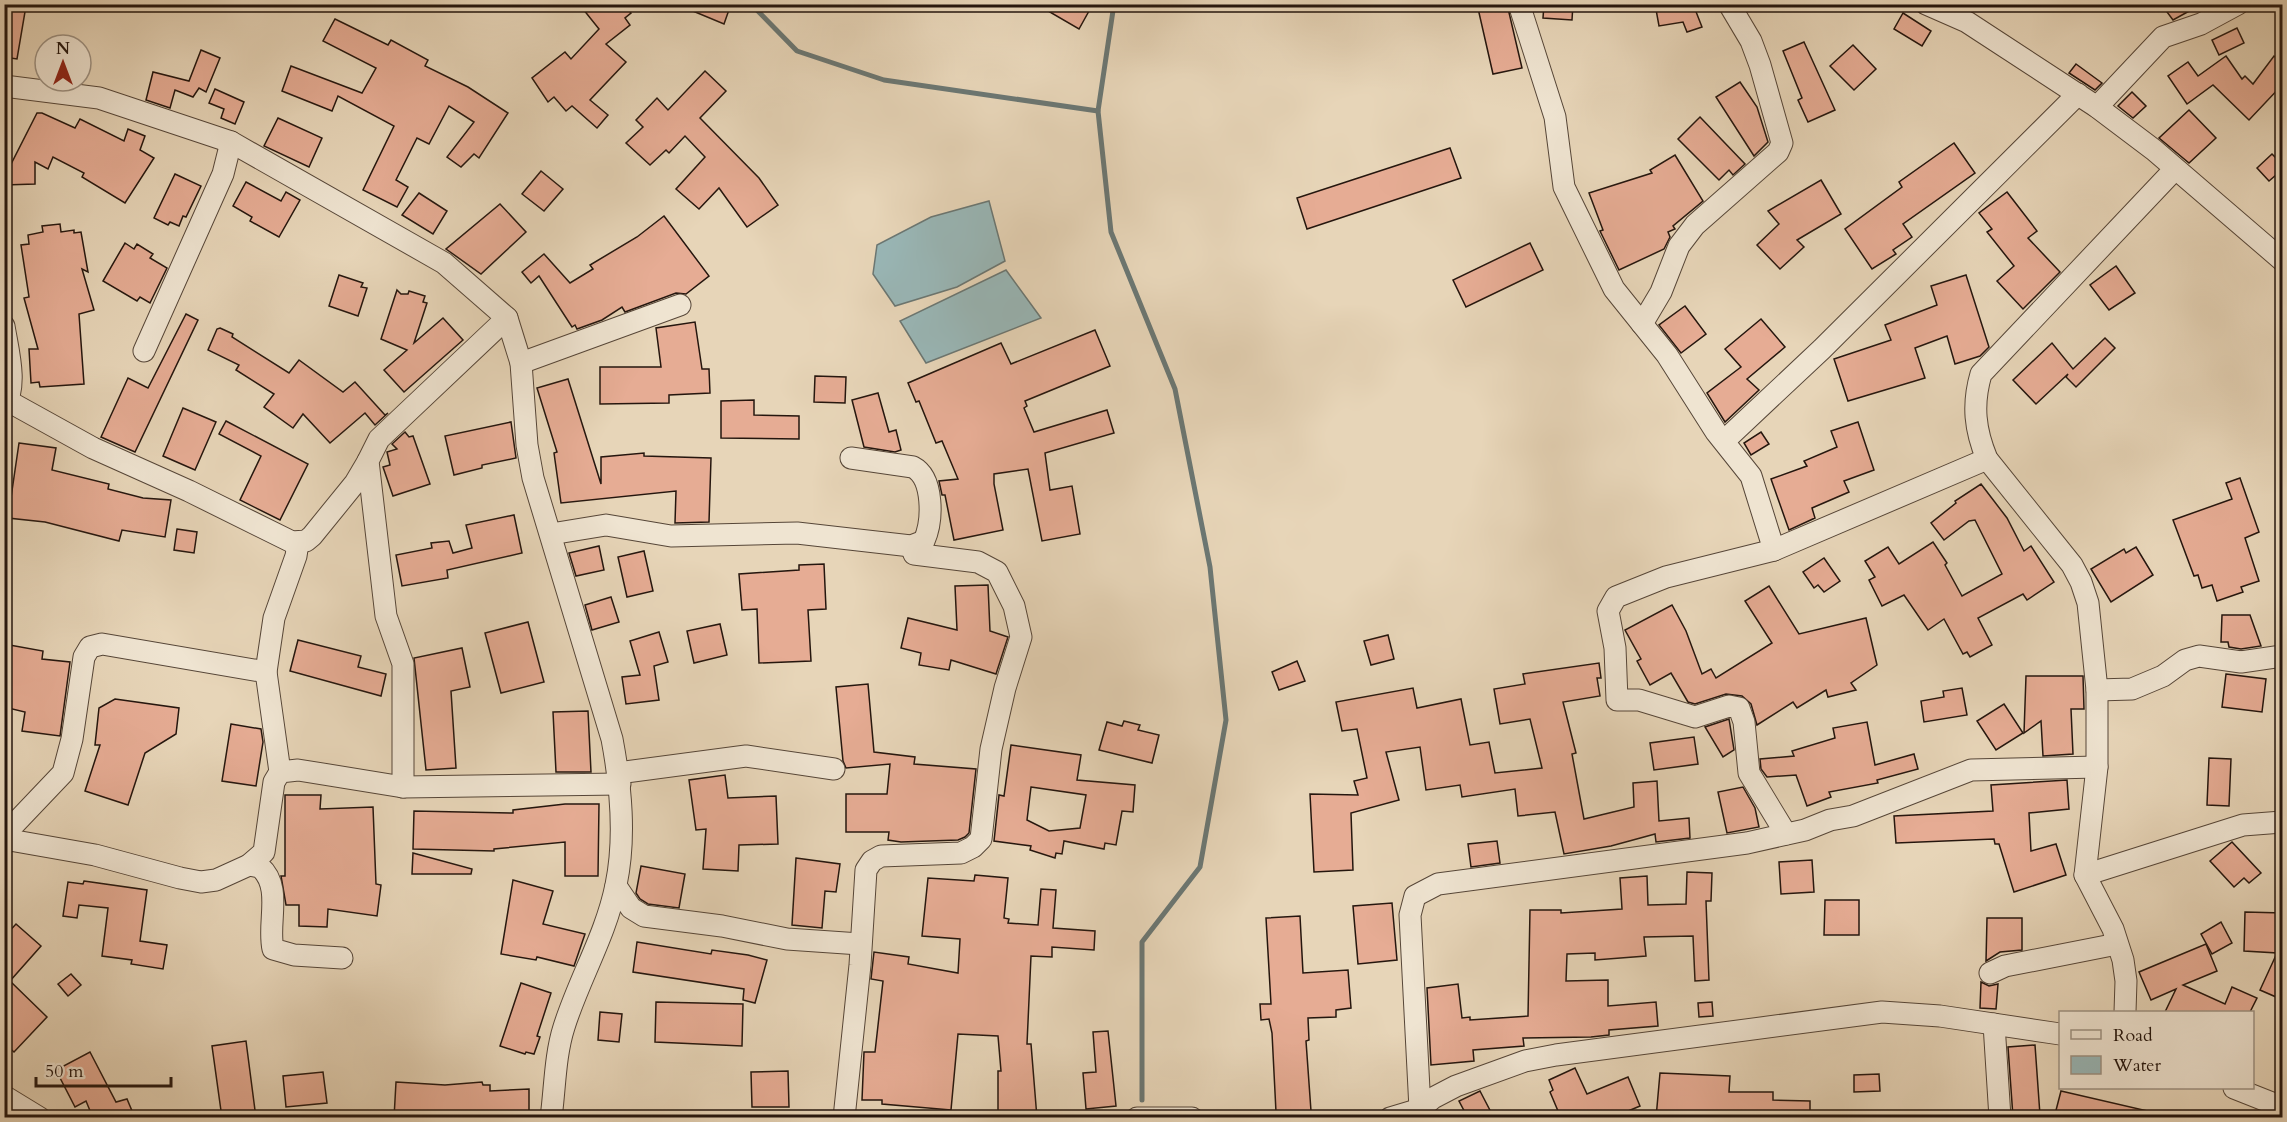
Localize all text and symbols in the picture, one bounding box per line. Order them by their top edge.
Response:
north arrow [33,33,93,93]
text: N [56,38,70,60]
legend [2059,1011,2254,1089]
text: Road [2113,1023,2153,1048]
scale bar [36,1050,171,1088]
text: Water [2112,1053,2162,1078]
text: 50 m [45,1059,84,1084]

